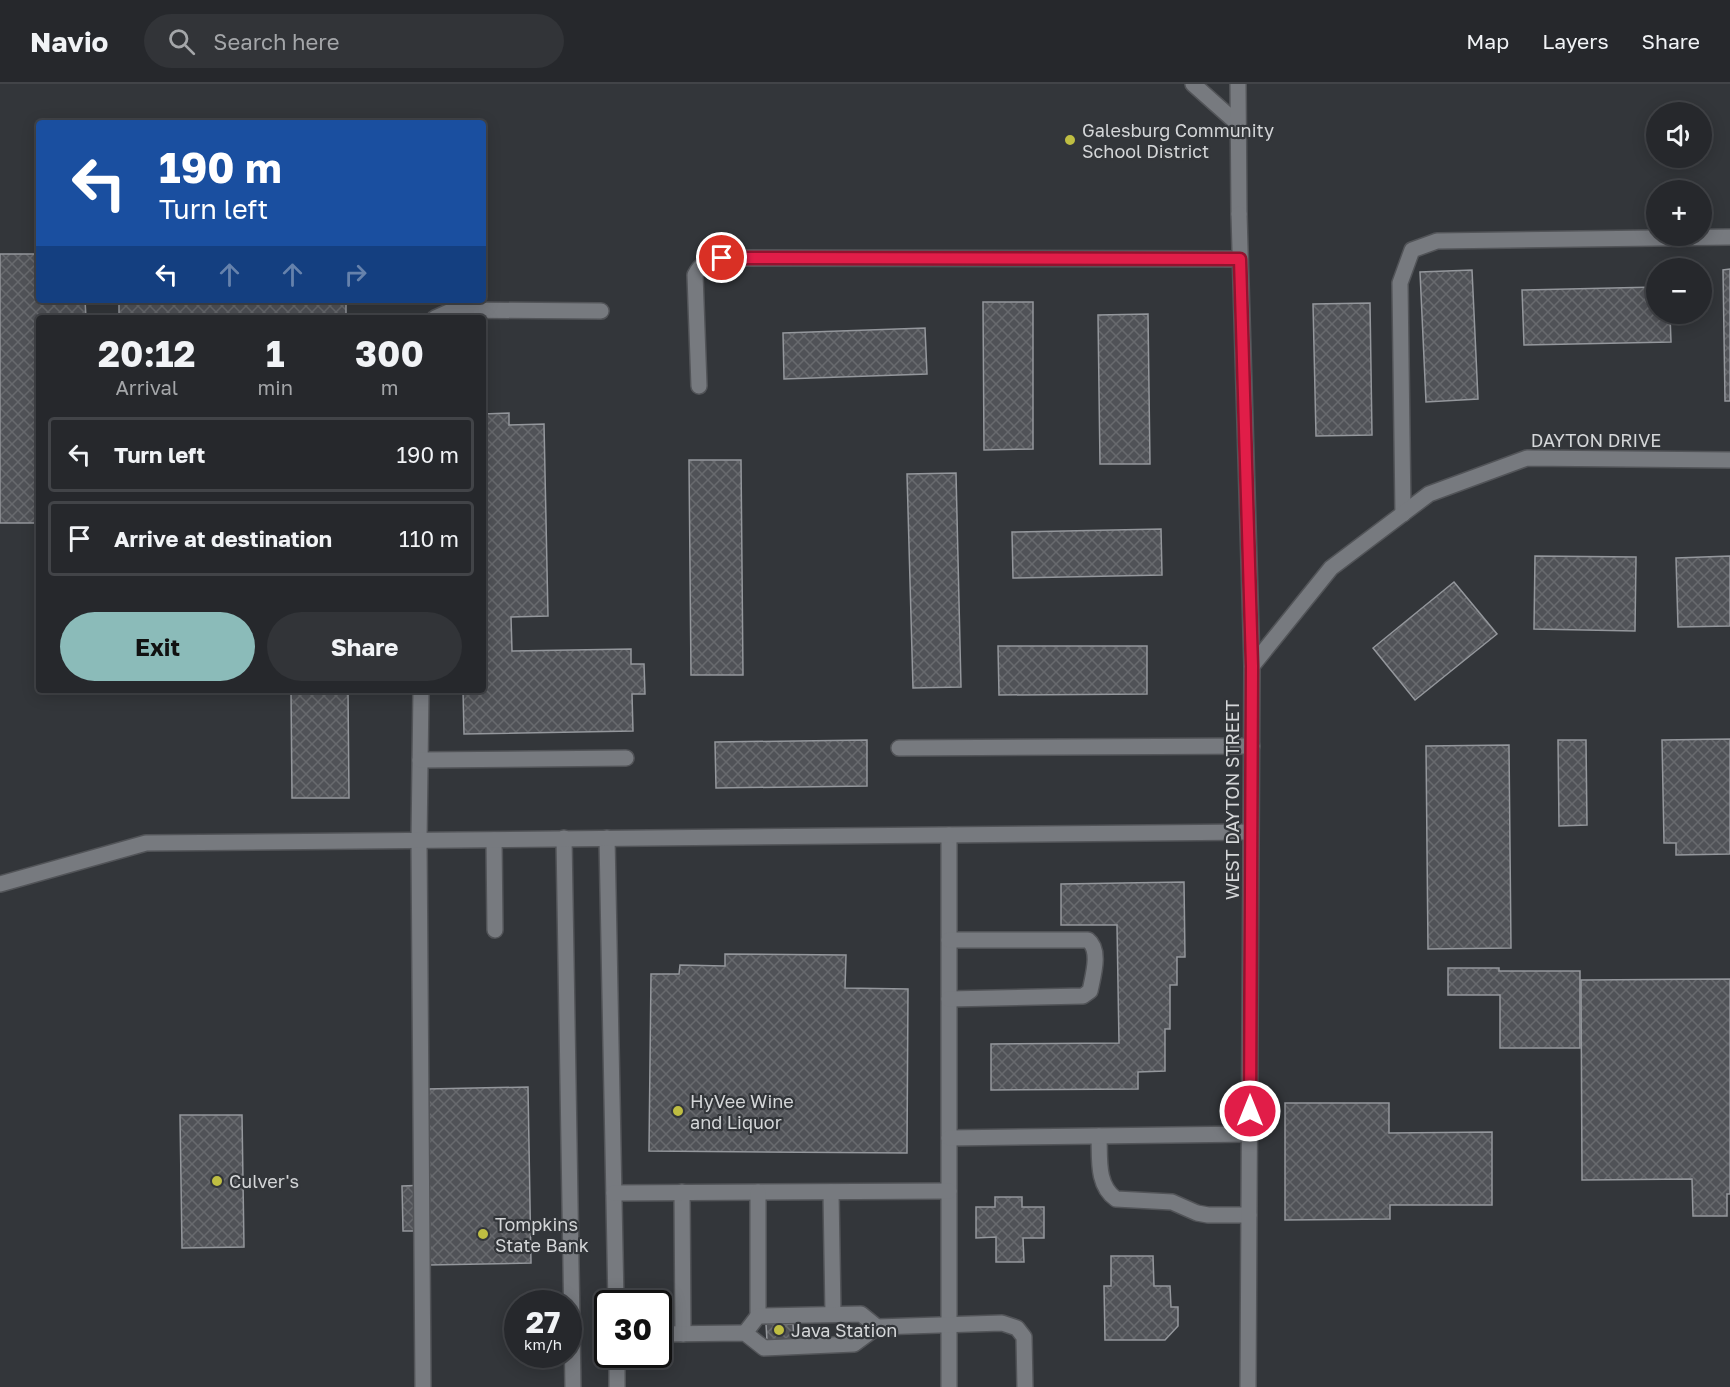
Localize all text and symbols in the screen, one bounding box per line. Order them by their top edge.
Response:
search box [144,14,564,68]
text: Navio [30,25,108,58]
icon: search [165,25,198,58]
text: Search here [213,28,339,55]
text: Map [1466,28,1509,54]
text: Layers [1542,28,1609,54]
text: Share [1642,28,1700,54]
map controls [1646,102,1712,324]
button: sound [1646,102,1712,168]
place label: Galesburg Community School District [1082,119,1274,162]
marker: Galesburg Community School District [1063,133,1077,147]
text: 190 m [159,142,282,192]
icon: left [60,144,138,222]
button: + [1646,180,1712,246]
text: Turn left [159,193,268,225]
pin [696,232,747,283]
icon: arrive [705,241,738,274]
icon: left [150,258,183,291]
icon: ahead [213,258,246,291]
icon: ahead [276,258,309,291]
icon: right [339,258,372,291]
button: − [1646,258,1712,324]
text: 20:12 [98,332,196,375]
text: 1 [266,332,285,375]
text: 300 [355,332,424,375]
text: Arrival [115,375,178,399]
text: min [258,375,293,399]
text: m [381,375,398,399]
street label: DAYTON DRIVE [1531,429,1661,451]
icon: left [63,438,96,471]
text: Turn left [114,441,205,468]
text: 190 m [396,441,459,468]
icon: arrive [63,522,96,555]
text: Arrive at destination [114,525,332,552]
text: 110 m [399,525,459,552]
button: Exit [60,612,255,681]
button: Share [267,612,462,681]
street label: WEST DAYTON STREET [1221,700,1243,900]
position arrow [1218,1079,1282,1143]
place label: HyVee Wine and Liquor [690,1090,794,1133]
marker: HyVee Wine and Liquor [671,1104,685,1118]
place label: Culver's [229,1170,299,1192]
marker: Culver's [210,1174,224,1188]
place label: Tompkins State Bank [495,1213,589,1256]
marker: Tompkins State Bank [476,1227,490,1241]
speed limit sign: 30 [594,1290,672,1368]
text: 27 [526,1304,560,1340]
place label: Java Station [791,1319,897,1341]
marker: Java Station [772,1323,786,1337]
text: km/h [524,1335,562,1353]

